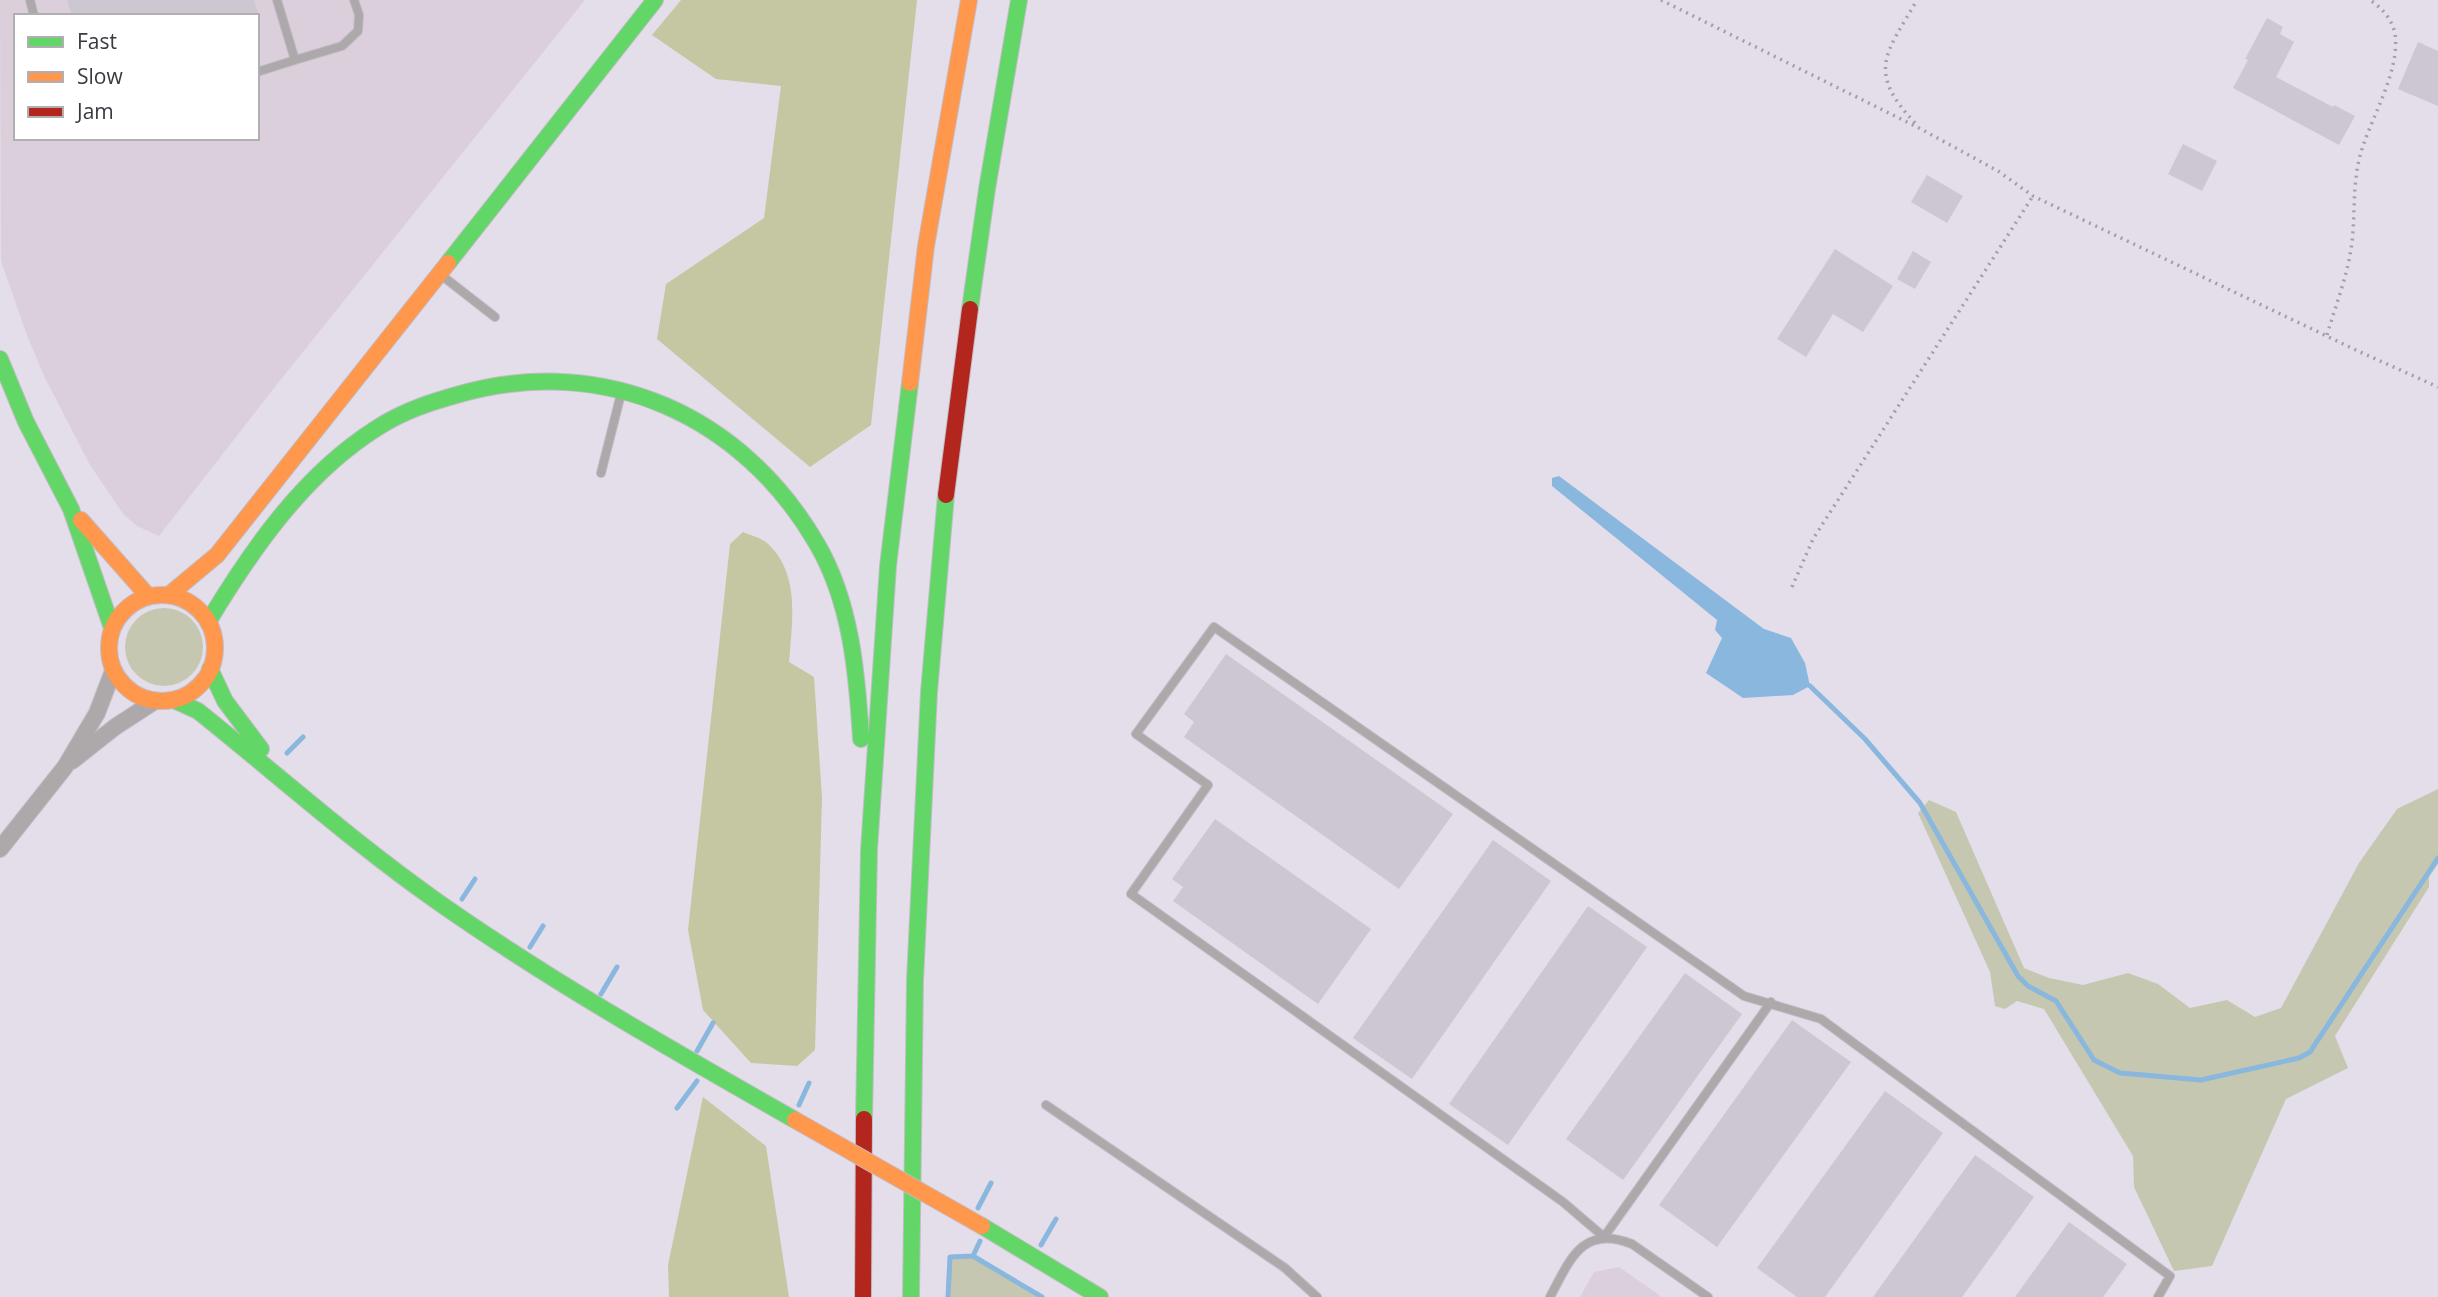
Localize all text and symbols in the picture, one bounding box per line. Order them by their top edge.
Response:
legend [14,14,259,140]
text: Fast [77,27,117,55]
text: Slow [77,62,123,90]
text: Jam [75,97,114,125]

